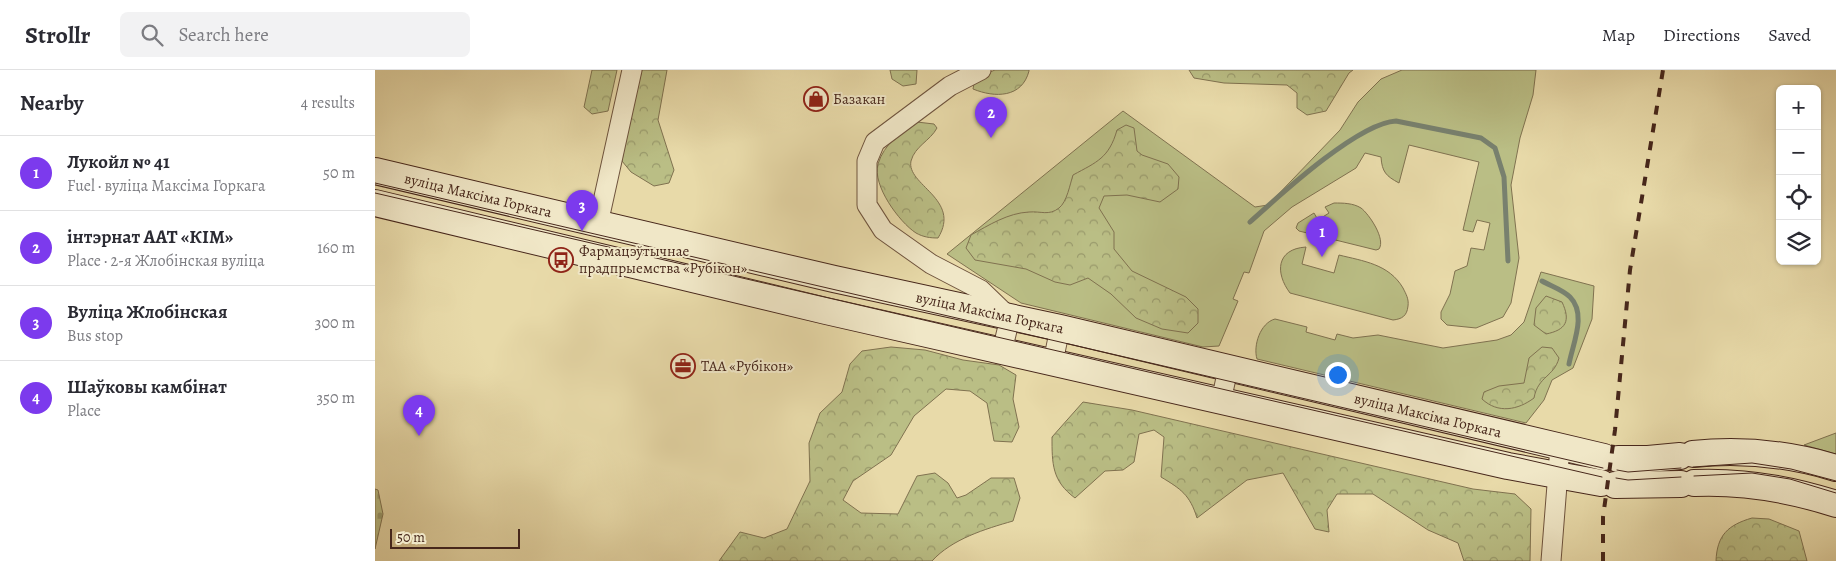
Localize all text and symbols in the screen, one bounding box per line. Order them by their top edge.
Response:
search box [120,12,470,57]
text: Strollr [25,19,90,51]
icon: search [138,21,166,49]
text: Search here [178,22,269,48]
text: Map [1602,23,1635,47]
text: Directions [1663,23,1740,47]
text: Saved [1768,23,1811,47]
map controls [1776,85,1821,265]
button: + [1776,85,1821,130]
shop icon: Базакан [803,86,829,112]
text: Nearby [20,89,83,117]
place label: Базакан [833,89,886,109]
text: 4 results [301,92,355,114]
pin: 2 [975,97,1007,138]
button: − [1776,130,1821,175]
text: Лукойл № 41 [67,149,170,175]
text: 1 [33,162,39,184]
text: 50 m [323,162,355,184]
street label: вуліца Максіма Горкага [402,168,554,222]
text: Fuel · вуліца Максіма Горкага [67,175,265,197]
button: locate [1776,175,1821,220]
pin: 3 [566,190,598,231]
pin: 1 [1306,216,1338,257]
button: layers [1776,220,1821,265]
text: інтэрнат ААТ «КІМ» [67,224,233,250]
text: 2 [32,237,40,259]
text: 160 m [317,237,355,259]
place label: Фармацэўтычнае прадпрыемства «Рубікон» [579,241,748,278]
bus stop icon: Фармацэўтычнае прадпрыемства «Рубікон» [548,247,574,273]
text: Place · 2-я Жлобінская вуліца [67,250,265,272]
street label: вуліца Максіма Горкага [914,287,1066,339]
text: Вуліца Жлобінская [67,299,228,325]
text: 3 [33,312,39,334]
text: 300 m [315,312,355,334]
text: Bus stop [67,325,123,347]
office icon: ТАА «Рубікон» [670,353,696,379]
place label: ТАА «Рубікон» [701,356,794,376]
your location [1325,362,1351,388]
text: Шаўковы камбінат [67,374,227,400]
text: 4 [32,387,40,409]
text: 350 m [316,387,355,409]
street label: вуліца Максіма Горкага [1352,388,1504,442]
pin: 4 [403,395,435,436]
text: Place [67,400,101,422]
scale bar [390,526,520,549]
text: 50 m [397,528,425,547]

